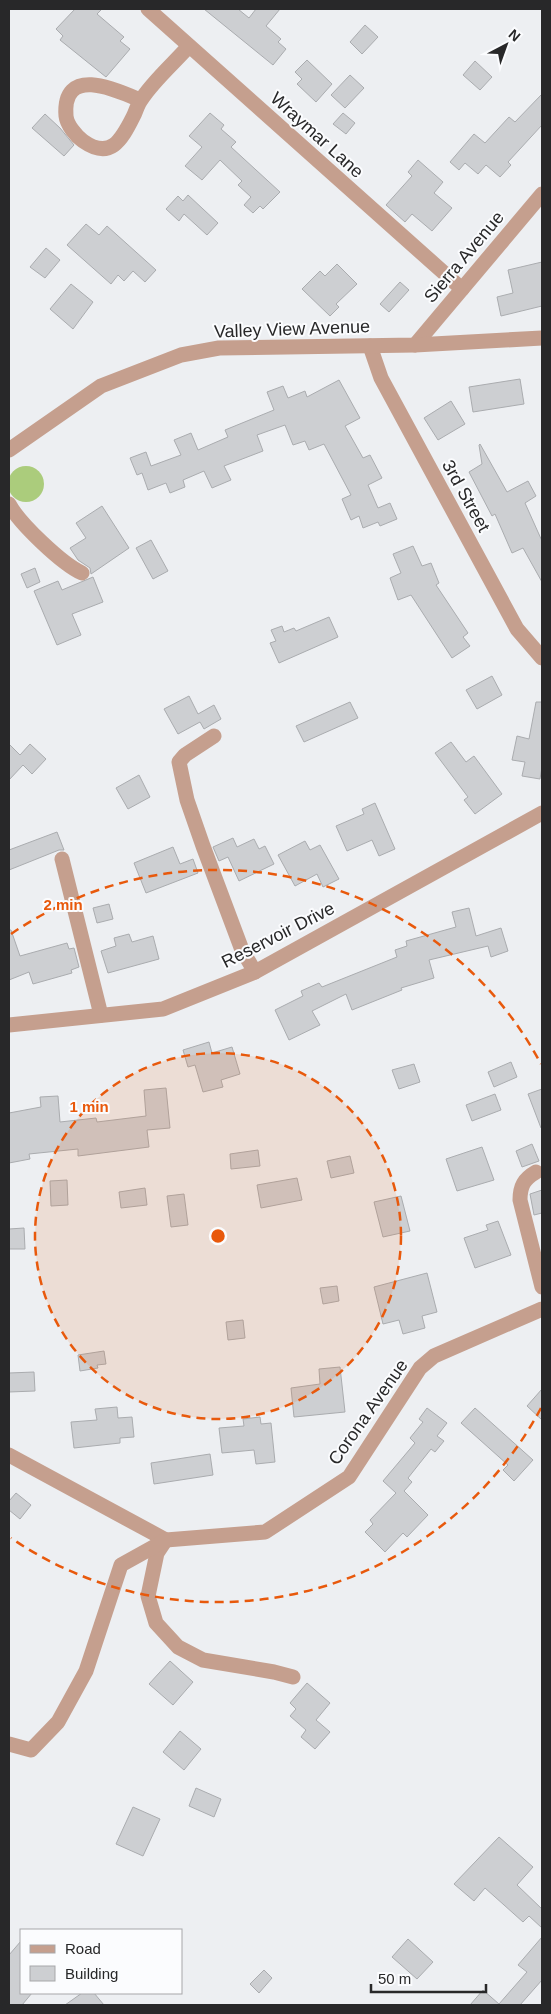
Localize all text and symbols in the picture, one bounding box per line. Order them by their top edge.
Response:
north arrow [481,20,531,70]
text: N [505,26,524,45]
street label: Wraymar Lane [267,88,367,182]
street label: Sierra Avenue [420,207,508,307]
street label: Valley View Avenue [214,316,370,342]
street label: 3rd Street [438,457,494,535]
text: 2 min [43,896,83,913]
street label: Reservoir Drive [218,898,338,972]
text: 1 min [69,1098,109,1115]
centre of rings [209,1227,227,1245]
street label: Corona Avenue [324,1356,412,1468]
legend [20,1929,182,1994]
text: Road [65,1940,101,1957]
scale bar [371,1962,486,1994]
text: Building [65,1965,118,1982]
text: 50 m [378,1970,411,1987]

